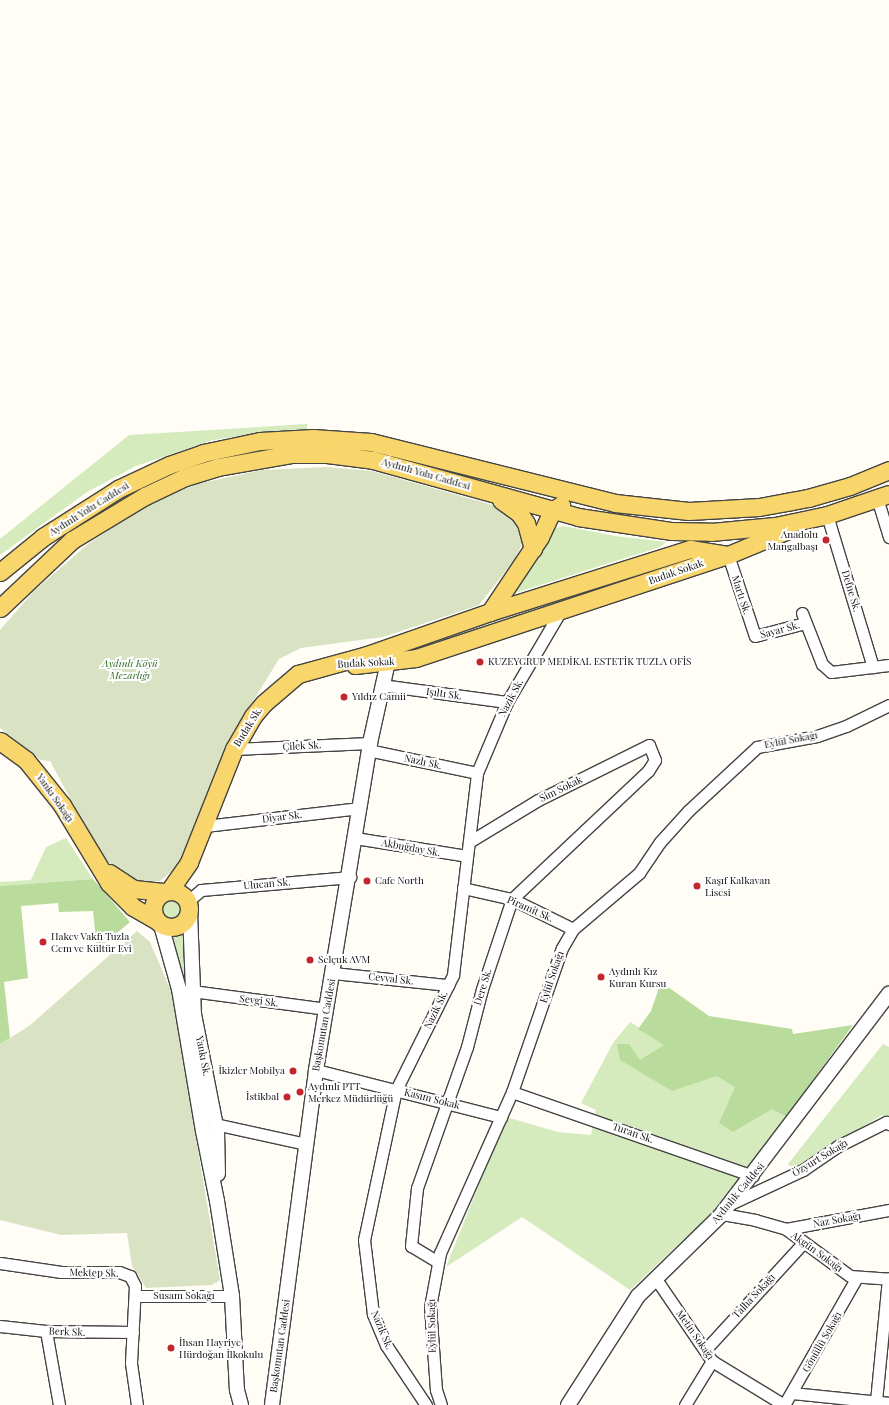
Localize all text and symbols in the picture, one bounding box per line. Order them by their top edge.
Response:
street label: Aydınlı Yolu Caddesi [380,456,472,492]
street label: Aydınlı Yolu Caddesi [47,480,131,538]
place label: Anadolu Mangalbaşı [767,528,818,552]
marker: Anadolu Mangalbaşı [821,535,831,545]
street label: Budak Sokak [647,557,705,587]
street label: Defne Sk. [839,569,863,613]
street label: Martı Sk. [729,574,753,616]
street label: Sayar Sk. [759,619,801,641]
street label: Budak Sokak [337,656,395,670]
place label: KUZEYGRUP MEDİKAL ESTETİK TUZLA OFİS [488,656,692,668]
park label: Aydınlı Köyü Mezarlığı [102,657,158,680]
marker: KUZEYGRUP MEDİKAL ESTETİK TUZLA OFİS [475,657,485,667]
street label: Nazik Sk. [496,677,526,719]
street label: Işıltı Sk. [425,686,463,702]
place label: Yıldız Camii [352,691,406,703]
marker: Yıldız Camii [339,692,349,702]
street label: Budak Sk. [231,705,265,749]
street label: Eylül Sokağı [763,729,819,751]
street label: Çilek Sk. [282,739,322,753]
street label: Nazlı Sk. [403,752,443,772]
street label: Yankı Sokağı [34,771,76,825]
street label: Sim Sokak [538,773,584,805]
street label: Diyar Sk. [261,809,303,825]
street label: Akbuğday Sk. [381,837,441,859]
place label: Kaşıf Kalkavan Lisesi [705,874,770,898]
place label: Cafe North [375,875,424,887]
street label: Ulucan Sk. [243,876,291,892]
marker: Cafe North [362,876,372,886]
marker: Kaşıf Kalkavan Lisesi [692,881,702,891]
street label: Piramit Sk. [505,893,555,925]
place label: Hakev Vakfı Tuzla Cem ve Kültür Evi [51,930,132,954]
marker: Hakev Vakfı Tuzla Cem ve Kültür Evi [38,937,48,947]
street label: Eylül Sokağı [537,949,567,1005]
place label: Selçuk AVM [318,954,371,966]
marker: Selçuk AVM [305,955,315,965]
place label: Aydınlı Kız Kuran Kursu [609,965,666,988]
street label: Dere Sk. [472,967,494,1007]
street label: Cevval Sk. [368,971,414,987]
marker: Aydınlı Kız Kuran Kursu [596,972,606,982]
street label: Başkomutan Caddesi [310,978,338,1072]
street label: Nazik Sk. [422,989,450,1031]
street label: Sevgi Sk. [239,993,279,1009]
street label: Yankı Sk. [193,1035,213,1077]
place label: İkizler Mobilya [218,1065,285,1077]
marker: İkizler Mobilya [288,1066,298,1076]
place label: Aydınlı PTT Merkez Müdürlüğü [308,1080,393,1104]
street label: Kasım Sokak [403,1086,461,1112]
marker: Aydınlı PTT Merkez Müdürlüğü [295,1087,305,1097]
place label: İstikbal [246,1091,279,1103]
marker: İstikbal [282,1092,292,1102]
street label: Turan Sk. [611,1120,655,1146]
street label: Özyurt Sokağı [790,1137,850,1179]
street label: Aydınlık Caddesi [709,1160,767,1226]
street label: Naz Sokağı [812,1210,862,1230]
street label: Akgün Sokağı [789,1229,845,1275]
street label: Mektep Sk. [69,1267,119,1279]
street label: Talha Sokağı [730,1271,778,1321]
street label: Susam Sokağı [153,1290,215,1302]
street label: Başkomutan Caddesi [268,1299,292,1393]
street label: Eylül Sokağı [426,1299,438,1353]
street label: Metin Sokağı [673,1308,717,1362]
street label: Nazik Sk. [368,1309,396,1351]
street label: Gönüllü Sokağı [800,1310,844,1374]
street label: Berk Sk. [48,1325,86,1339]
place label: İhsan Hayriye Hürdoğan İlkokulu [179,1336,263,1360]
marker: İhsan Hayriye Hürdoğan İlkokulu [166,1343,176,1353]

